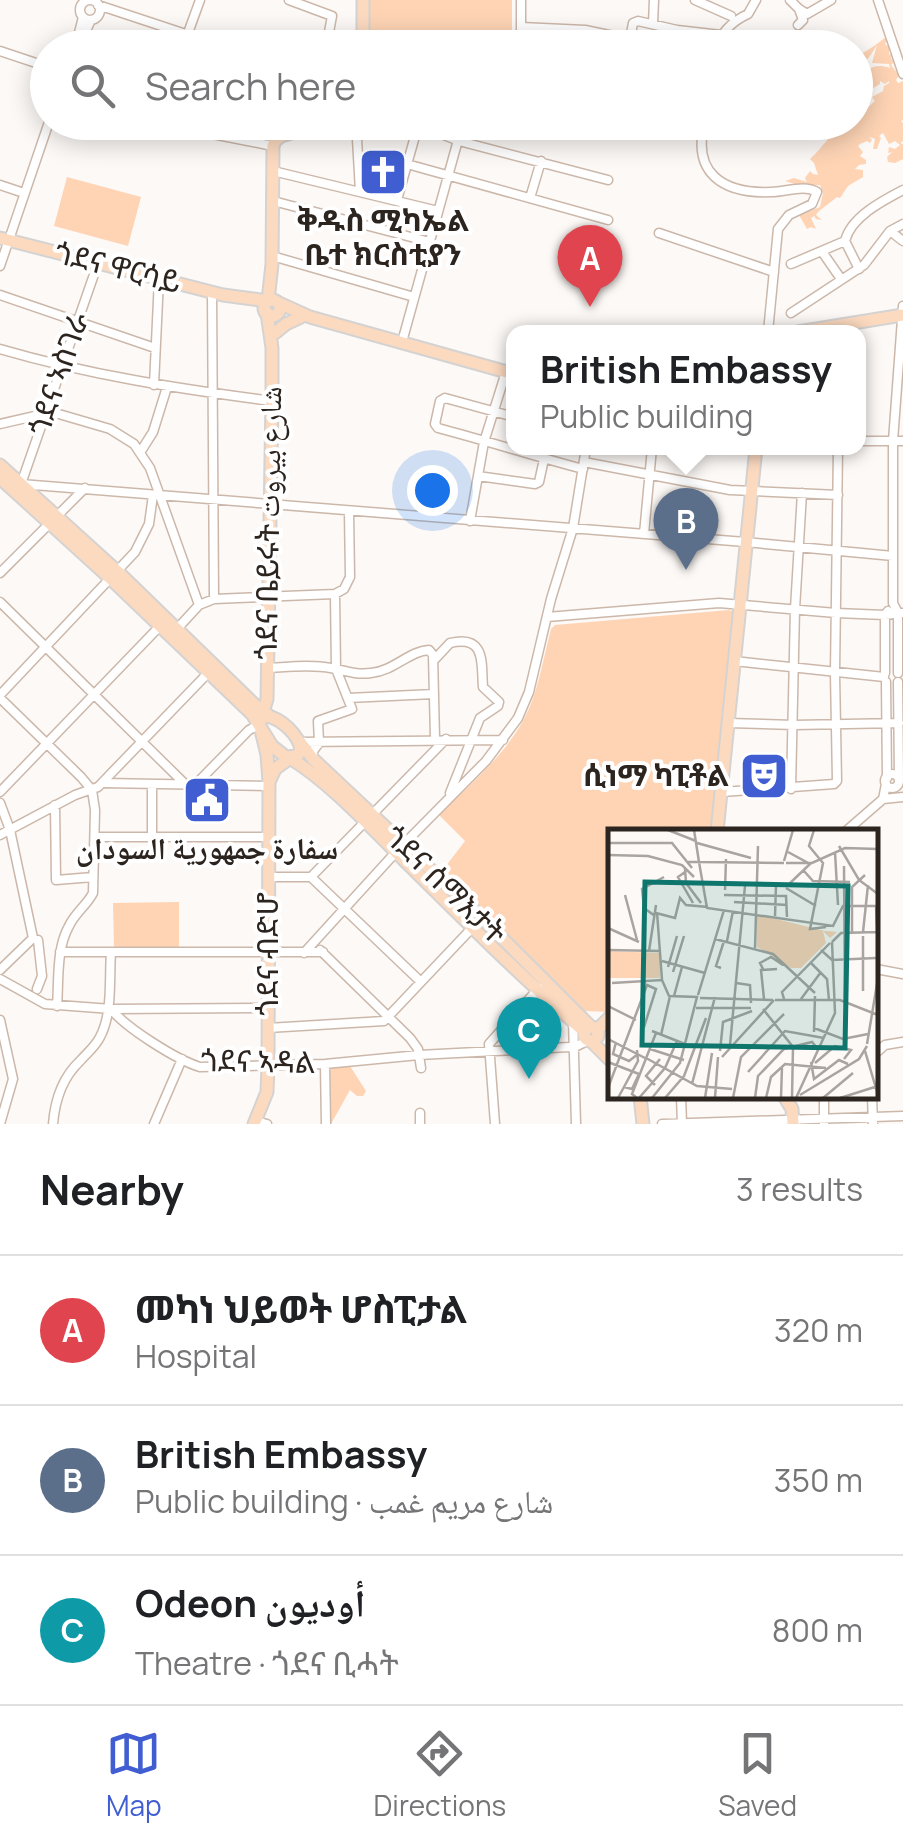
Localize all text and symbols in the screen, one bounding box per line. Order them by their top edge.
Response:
search box [30,30,873,140]
icon: search [65,58,120,113]
text: Search here [145,59,356,111]
church icon: ቅዱስ ሚካኤል ቤተ ክርስቲያን [357,146,409,198]
place label: ቅዱስ ሚካኤል ቤተ ክርስቲያን [297,199,469,274]
pin: A [558,224,622,307]
street label: ጎደና ዋርሳይ [51,231,186,302]
street label: ጎደና ኣስገራ [17,306,98,441]
popup [506,325,866,455]
text: British Embassy [540,342,832,394]
street label: ጎደና ቤይሩት شارع بيروت [245,386,290,660]
text: Public building [540,394,754,438]
your location [407,465,458,516]
pin: B [654,488,718,570]
theatre icon: ሲነማ ካፒቶል [738,750,790,802]
place label: ሲነማ ካፒቶል [583,754,729,795]
public building icon: سفارة جمهورية السودان [181,774,233,826]
street label: ጎደና ሰማእታት [376,815,516,952]
place label: سفارة جمهورية السودان [76,827,338,868]
inset map [608,829,878,1099]
street label: ጎደና ብድሆ [246,892,287,1016]
pin: C [496,996,562,1079]
street label: ጎደና ኣዳል [201,1039,316,1082]
text: Nearby [40,1160,184,1218]
text: 3 results [736,1167,863,1211]
text: መካነ ህይወት ሆስፒታል [135,1282,467,1334]
text: A [62,1308,83,1352]
text: 320 m [774,1308,863,1352]
text: Hospital [135,1334,257,1378]
text: British Embassy [135,1427,427,1479]
text: B [62,1458,83,1502]
text: 350 m [774,1458,863,1502]
text: Public building · شارع مريم غمب [135,1479,553,1523]
text: Odeon أوديون [135,1576,365,1628]
text: C [61,1608,84,1652]
text: 800 m [772,1608,863,1652]
text: Theatre · ጎደና ቢሓት [135,1641,399,1685]
tab: Map [106,1726,162,1824]
tab: Directions [374,1726,506,1824]
tab: Saved [718,1726,797,1824]

